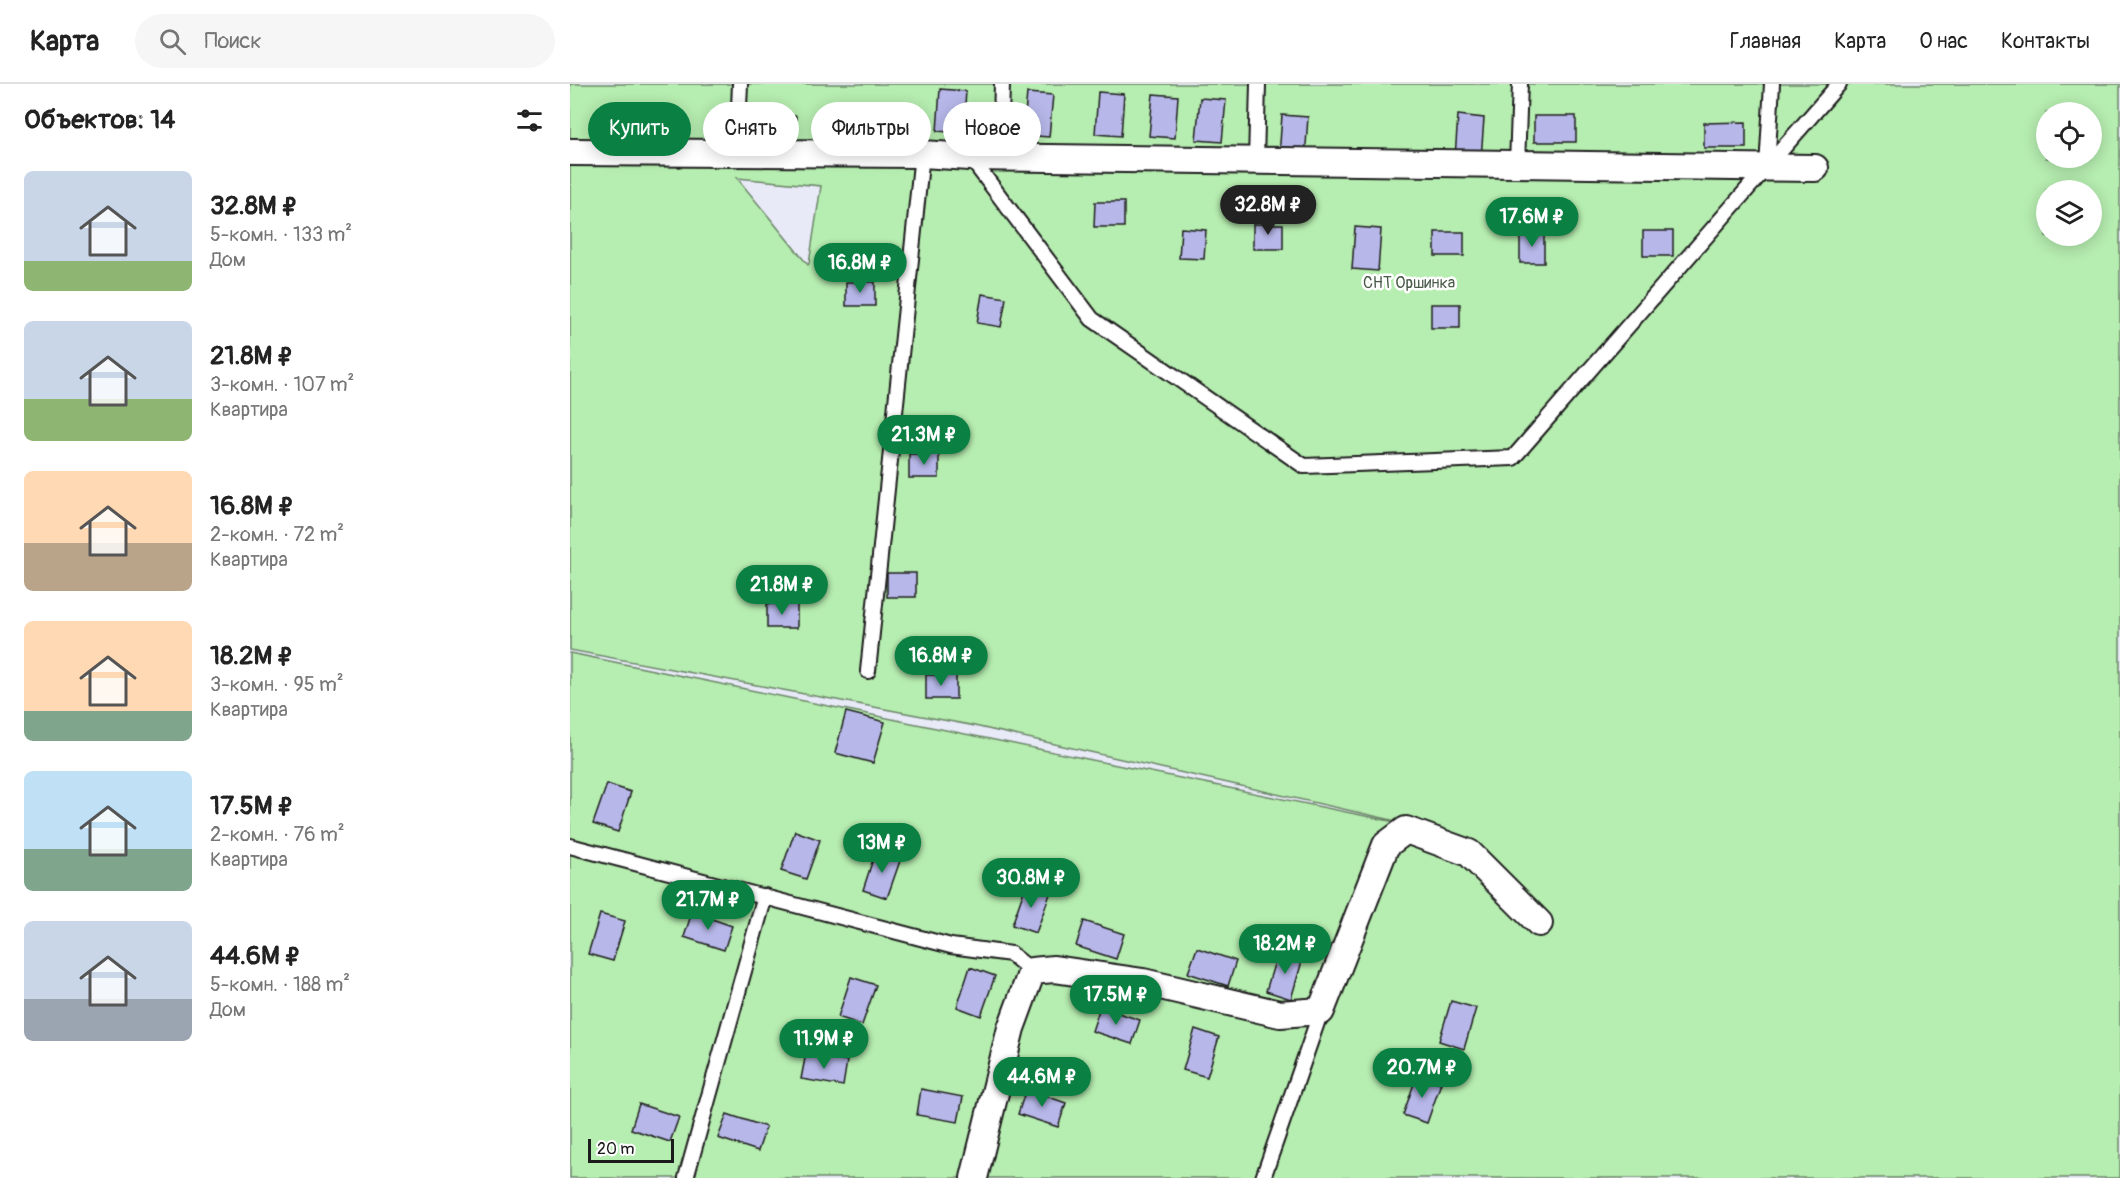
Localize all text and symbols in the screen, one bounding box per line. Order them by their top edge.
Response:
search box [135,14,555,68]
text: Карта [30,24,99,59]
icon: search [156,25,189,58]
text: Поиск [204,27,262,55]
text: Главная [1730,28,1801,55]
text: Карта [1834,28,1886,55]
text: О нас [1919,28,1968,55]
text: Контакты [2001,28,2090,55]
chip: Купить [588,102,691,156]
chip: Снять [703,102,799,156]
chip: Фильтры [811,102,931,156]
chip: Новое [943,102,1041,156]
map controls [2036,102,2102,246]
button: locate [2036,102,2102,168]
text: Объектов: 14 [24,104,175,136]
icon: filters [513,104,546,137]
button: layers [2036,180,2102,246]
pin: 32.8M ₽ [1213,185,1323,236]
text: 32.8M ₽ [210,190,298,222]
text: 32.8M ₽ [1234,192,1302,217]
icon: home [72,195,144,267]
pin: 17.6M ₽ [1477,197,1587,248]
text: 17.6M ₽ [1499,204,1565,229]
text: 5-комн. · 133 m² [210,222,352,247]
pin: 16.8M ₽ [805,243,915,294]
text: Дом [210,247,246,272]
text: 16.8M ₽ [828,250,892,275]
park label: СНТ Оршинка [1363,273,1455,293]
text: 21.8M ₽ [210,340,293,372]
icon: home [72,345,144,417]
text: 3-комн. · 107 m² [210,372,354,397]
text: Квартира [210,397,288,422]
pin: 21.3M ₽ [869,415,979,466]
text: 21.3M ₽ [891,422,957,447]
text: 16.8M ₽ [210,490,294,522]
icon: home [72,495,144,567]
text: 2-комн. · 72 m² [210,522,344,547]
text: Квартира [210,547,288,572]
pin: 21.8M ₽ [727,565,837,616]
text: 21.8M ₽ [750,572,814,597]
pin: 16.8M ₽ [886,636,996,687]
text: 18.2M ₽ [210,640,293,672]
text: 16.8M ₽ [909,643,973,668]
icon: home [72,645,144,717]
text: 3-комн. · 95 m² [210,672,344,697]
text: Квартира [210,697,288,722]
text: 17.5M ₽ [210,790,294,822]
icon: home [72,795,144,867]
text: 2-комн. · 76 m² [210,822,345,847]
pin: 13M ₽ [840,823,924,874]
text: 13M ₽ [857,830,907,855]
text: Квартира [210,847,288,872]
pin: 30.8M ₽ [976,858,1086,909]
text: 30.8M ₽ [996,865,1066,890]
pin: 21.7M ₽ [653,880,763,931]
text: 21.7M ₽ [676,887,740,912]
pin: 18.2M ₽ [1230,924,1340,975]
text: 18.2M ₽ [1253,931,1317,956]
text: 44.6M ₽ [210,940,301,972]
icon: home [72,945,144,1017]
text: 5-комн. · 188 m² [210,972,350,997]
pin: 17.5M ₽ [1061,975,1171,1026]
text: 17.5M ₽ [1084,982,1148,1007]
text: Дом [210,997,246,1022]
pin: 11.9M ₽ [769,1019,879,1070]
text: 11.9M ₽ [793,1026,855,1051]
pin: 20.7M ₽ [1367,1048,1477,1099]
text: 20.7M ₽ [1387,1055,1457,1080]
pin: 44.6M ₽ [987,1057,1097,1108]
text: 44.6M ₽ [1007,1064,1077,1089]
scale bar [588,1136,674,1164]
text: 20 m [597,1139,635,1159]

